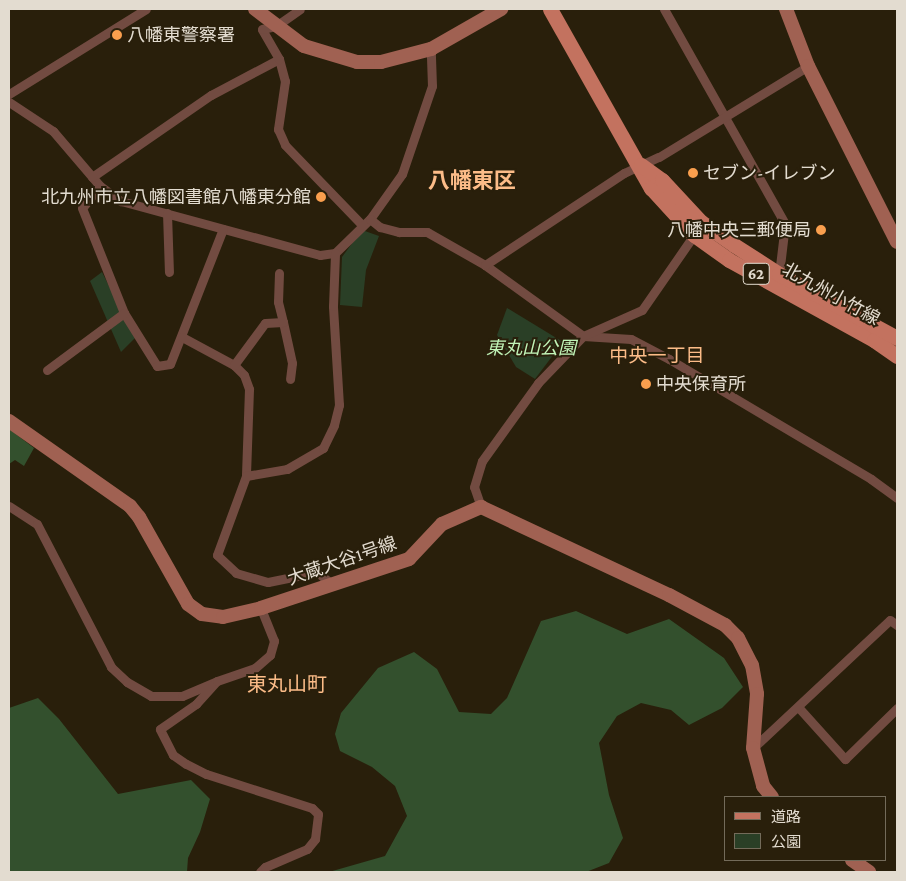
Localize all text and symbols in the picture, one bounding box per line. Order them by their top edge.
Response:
place label: 八幡東警察署 [127,24,235,46]
marker: 八幡東警察署 [111,29,123,41]
place label: セブン-イレブン [703,162,836,184]
marker: セブン-イレブン [687,167,699,179]
district label: 八幡東区 [428,168,516,194]
place label: 北九州市立八幡図書館八幡東分館 [41,186,311,208]
marker: 北九州市立八幡図書館八幡東分館 [315,191,327,203]
place label: 八幡中央三郵便局 [667,219,811,241]
marker: 八幡中央三郵便局 [815,224,827,236]
street label: 北九州小竹線 [779,258,883,330]
road number: 62 [742,260,770,288]
park label: 東丸山公園 [486,337,576,359]
district label: 中央一丁目 [610,345,704,367]
place label: 中央保育所 [656,373,746,395]
marker: 中央保育所 [640,378,652,390]
street label: 大蔵大谷1号線 [285,532,399,590]
district label: 東丸山町 [247,672,327,696]
legend [724,796,886,861]
text: 道路 [771,809,801,825]
text: 公園 [771,834,801,850]

